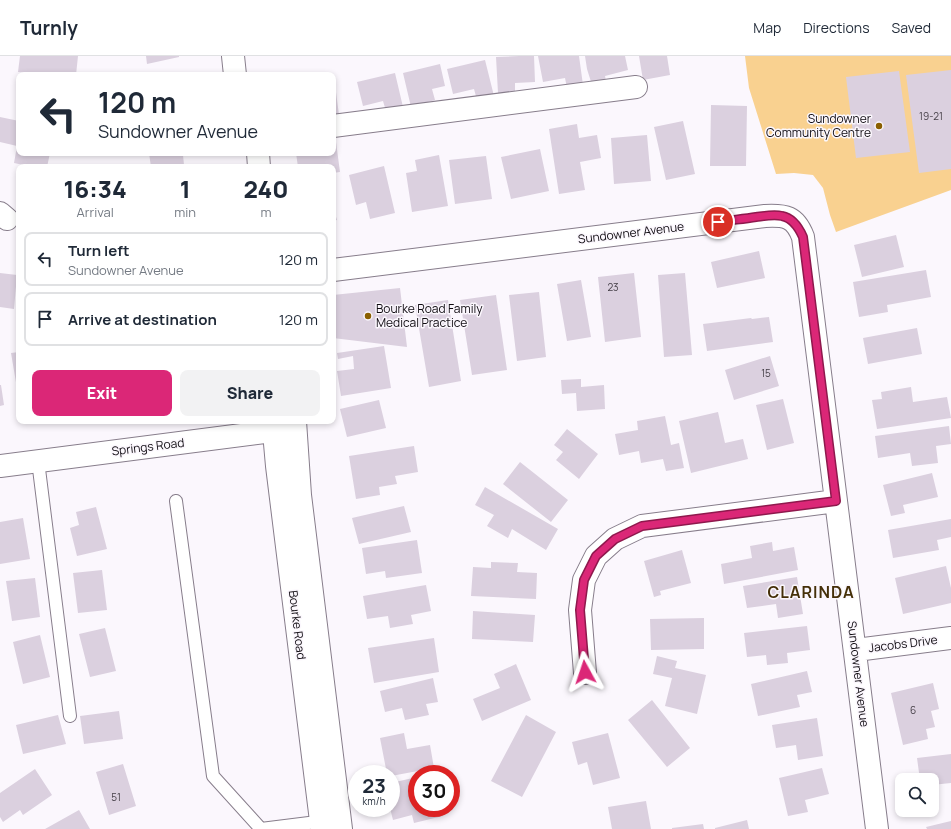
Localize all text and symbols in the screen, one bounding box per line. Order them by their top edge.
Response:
text: Turnly [20,15,78,41]
text: Map [753,18,781,37]
text: Directions [803,18,870,37]
text: Saved [892,18,931,37]
text: 120 m [98,83,176,121]
icon: left [32,88,84,140]
house number: 19-21 [919,109,943,123]
place label: Sundowner Community Centre [766,110,872,141]
text: Sundowner Avenue [98,119,258,143]
marker: Sundowner Community Centre [874,121,884,131]
text: 16:34 [63,172,127,205]
text: 1 [180,172,191,205]
text: 240 [244,172,289,205]
text: Arrival [77,203,114,221]
text: min [174,203,196,221]
text: m [261,203,272,221]
pin [701,205,735,239]
icon: arrive [707,211,729,233]
street label: Sundowner Avenue [577,218,685,247]
text: Turn left [68,240,130,261]
icon: left [34,248,56,270]
text: 120 m [279,249,318,270]
text: Sundowner Avenue [68,261,184,279]
house number: 23 [607,280,619,294]
place label: Bourke Road Family Medical Practice [376,300,483,331]
icon: arrive [34,308,56,330]
text: Arrive at destination [68,309,217,330]
text: 120 m [279,309,318,330]
marker: Bourke Road Family Medical Practice [363,311,373,321]
house number: 15 [761,366,771,380]
button: Exit [32,370,172,416]
button: Share [180,370,320,416]
street label: Springs Road [111,434,185,459]
district label: CLARINDA [767,581,855,603]
street label: Bourke Road [285,589,310,661]
street label: Sundowner Avenue [844,620,873,728]
street label: Jacobs Drive [867,631,939,656]
position arrow [564,651,606,693]
house number: 6 [910,703,916,717]
speed limit sign: 30 [408,765,460,817]
text: 23 [362,772,386,799]
map controls [895,773,939,817]
button: search [895,773,939,817]
house number: 51 [111,790,121,804]
text: km/h [362,794,386,808]

